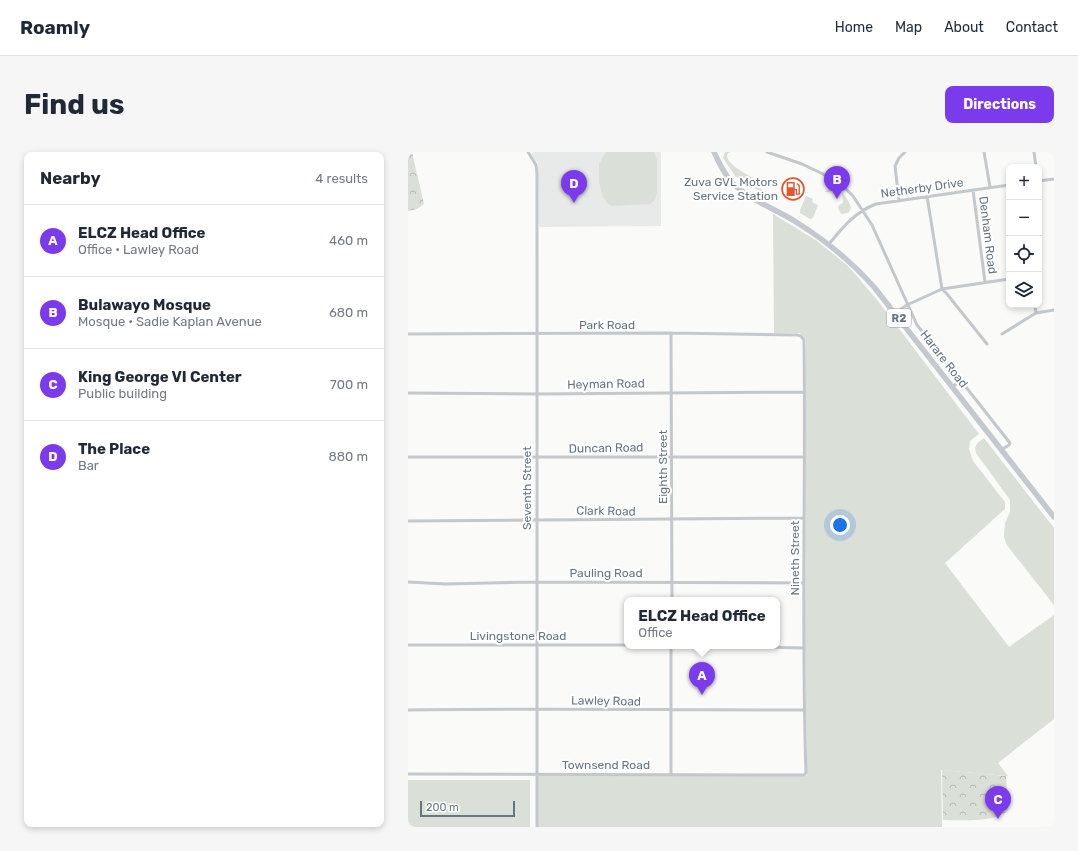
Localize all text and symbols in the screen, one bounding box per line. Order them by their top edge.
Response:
text: Roamly [20,16,90,39]
text: Home [835,19,873,36]
text: Map [895,19,922,36]
text: About [944,19,984,36]
text: Contact [1006,19,1058,36]
button: Directions [945,86,1054,123]
text: Find us [24,88,124,121]
map controls [1006,164,1042,308]
button: + [1006,164,1042,200]
pin: B [824,166,850,199]
text: Nearby [40,168,101,188]
pin: D [561,170,587,203]
text: 4 results [315,171,368,186]
place label: Zuva GVL Motors Service Station [684,175,778,203]
street label: Netherby Drive [880,175,965,201]
fuel station icon: Zuva GVL Motors Service Station [780,176,806,202]
street label: Denham Road [976,195,1000,275]
button: − [1006,200,1042,236]
text: ELCZ Head Office [78,224,206,242]
text: A [48,233,58,248]
text: 460 m [329,233,368,248]
button: locate [1006,236,1042,272]
text: Office · Lawley Road [78,242,199,257]
button: layers [1006,272,1042,308]
text: Bulawayo Mosque [78,296,211,314]
text: B [48,305,58,320]
text: 680 m [329,305,368,320]
road number: R2 [887,309,911,327]
text: Mosque · Sadie Kaplan Avenue [78,314,262,329]
street label: Park Road [579,318,635,332]
street label: Harare Road [917,328,971,390]
text: King George VI Center [78,368,242,386]
street label: Heyman Road [567,376,645,392]
text: C [48,377,58,392]
text: 700 m [330,377,368,392]
text: Public building [78,386,167,401]
street label: Eighth Street [656,430,670,504]
text: The Place [78,440,150,458]
street label: Duncan Road [569,440,643,456]
street label: Seventh Street [520,446,534,530]
text: D [48,449,58,464]
text: 880 m [328,449,368,464]
text: Bar [78,458,99,473]
street label: Clark Road [576,503,636,519]
your location [830,515,850,535]
street label: Nineth Street [788,520,802,595]
street label: Pauling Road [569,566,643,580]
popup [624,597,780,649]
text: ELCZ Head Office [638,607,766,625]
text: Office [638,625,673,640]
street label: Livingstone Road [470,629,566,643]
pin: A [689,662,715,695]
street label: Lawley Road [571,693,641,709]
street label: Townsend Road [562,758,650,772]
pin: C [985,786,1011,819]
scale bar [420,799,515,818]
text: 200 m [426,801,459,814]

